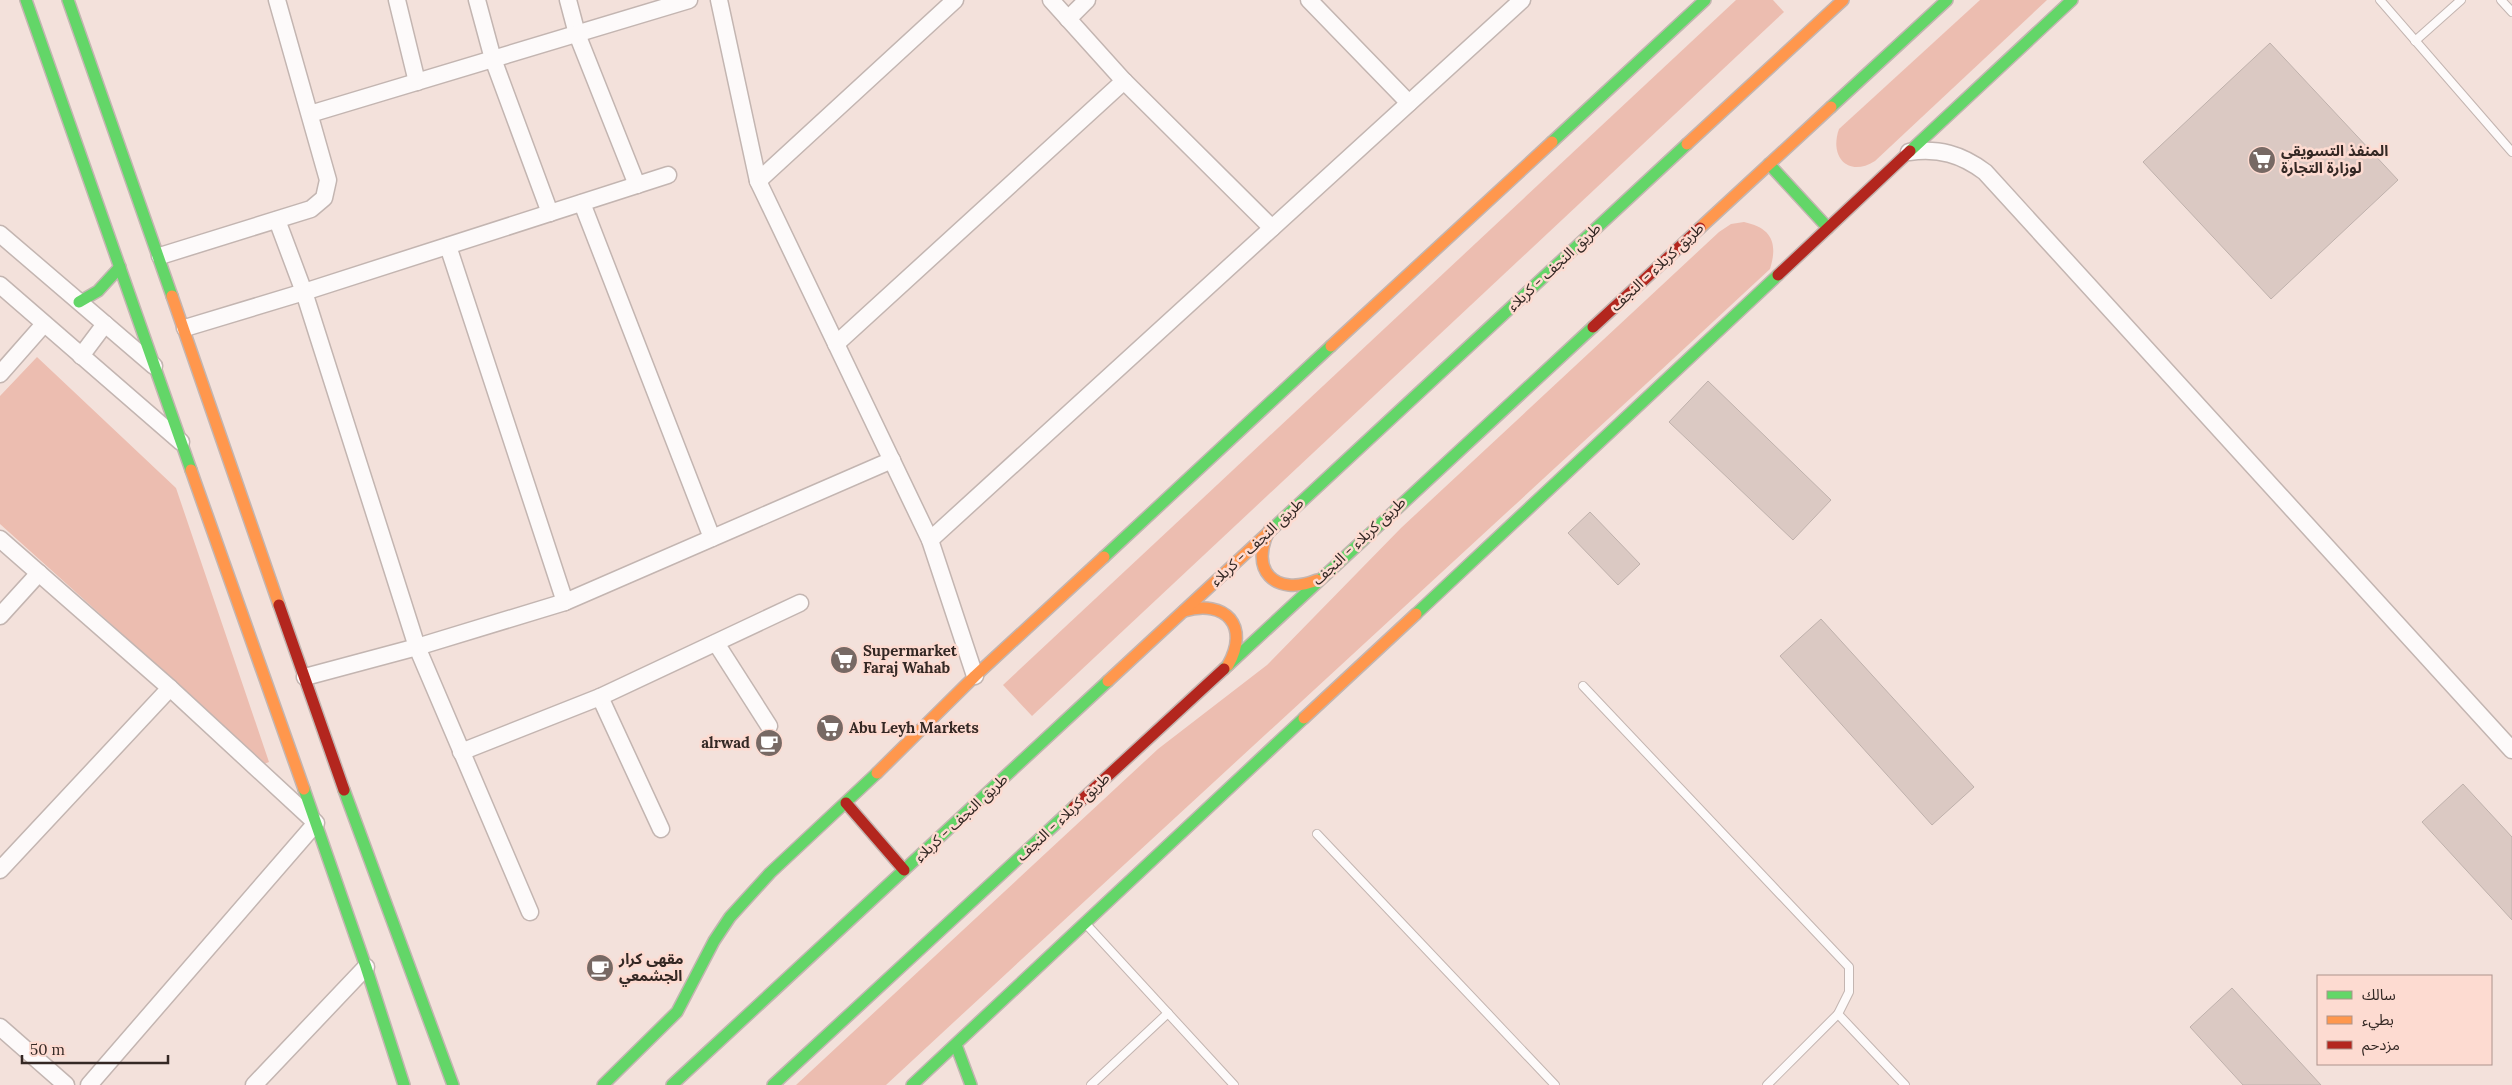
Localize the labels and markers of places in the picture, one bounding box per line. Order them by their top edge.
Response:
place label: المنفذ التسويقي لوزارة التجارة [2281,141,2388,177]
supermarket icon: المنفذ التسويقي لوزارة التجارة [2247,145,2277,175]
place label: Supermarket Faraj Wahab [863,641,958,677]
supermarket icon: Supermarket Faraj Wahab [829,645,859,675]
supermarket icon: Abu Leyh Markets [815,713,845,743]
place label: Abu Leyh Markets [849,718,979,737]
cafe icon: alrwad [754,728,784,758]
place label: alrwad [701,733,750,752]
place label: مقهى كرار الجشمعي [618,949,684,987]
cafe icon: مقهى كرار الجشمعي [585,953,615,983]

